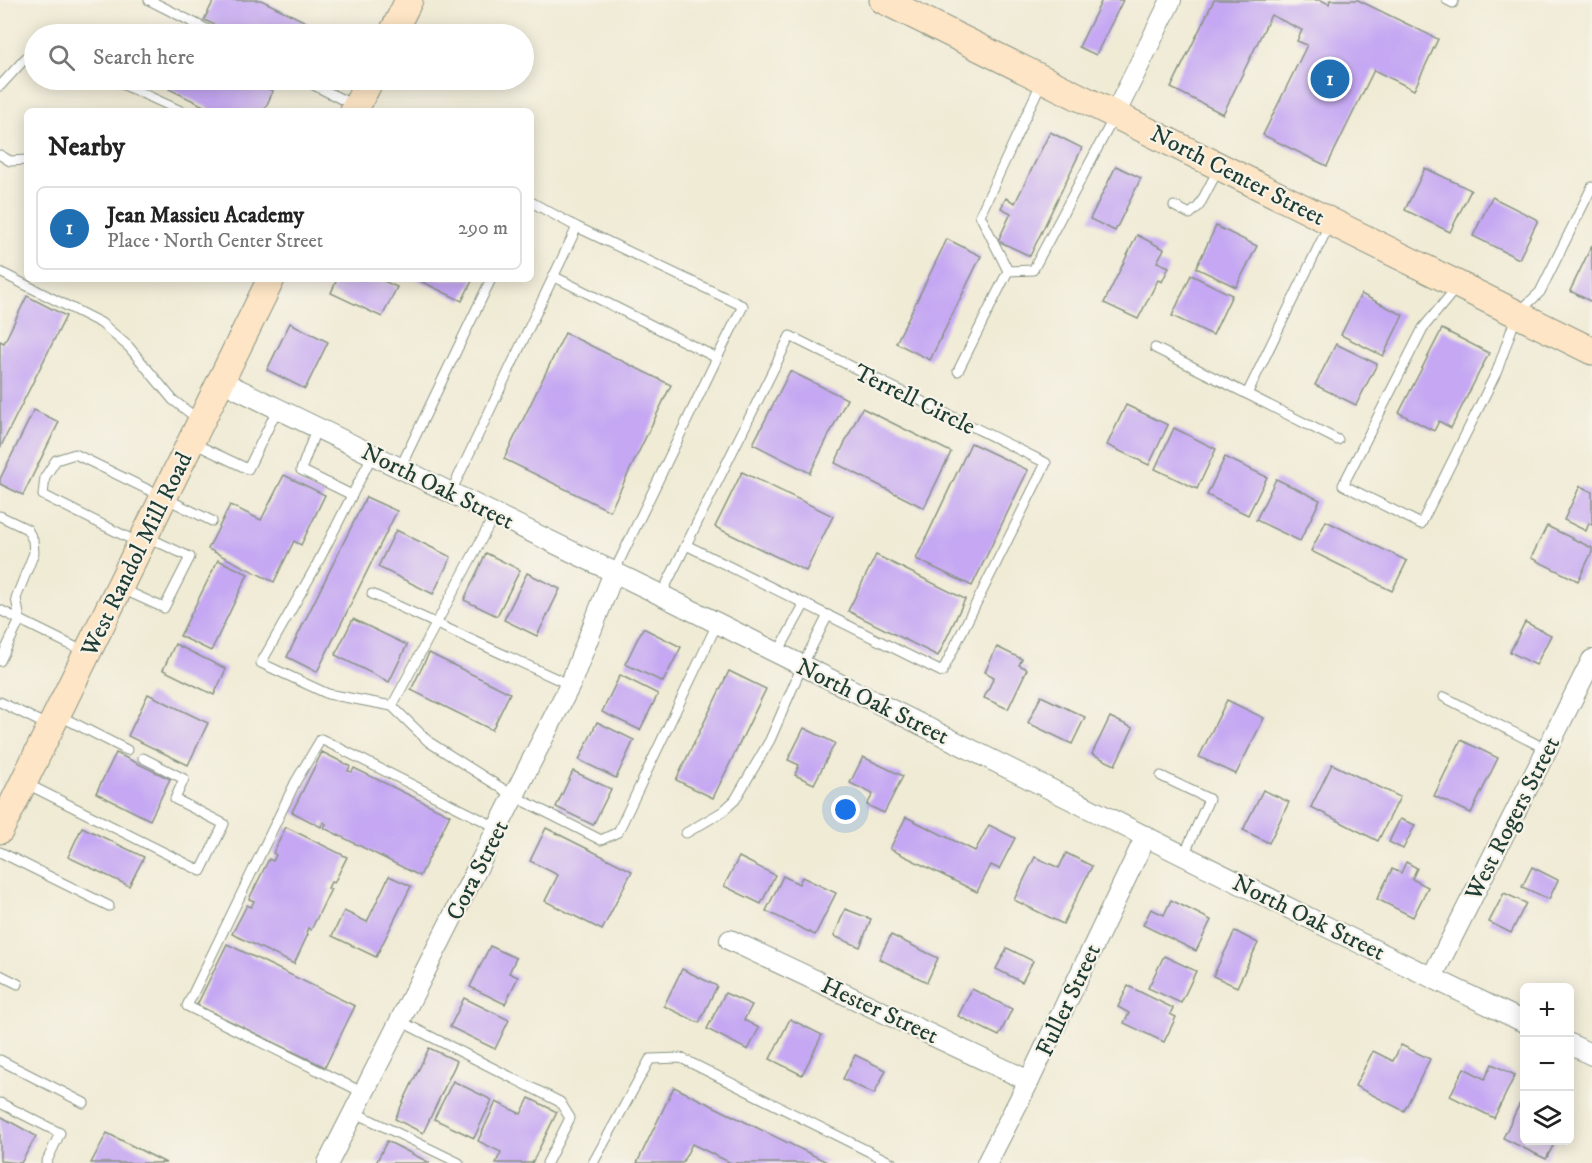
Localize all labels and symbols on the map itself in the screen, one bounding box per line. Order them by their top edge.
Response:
pin: 1 [1310,56,1350,101]
street label: North Center Street [1145,119,1330,233]
street label: Terrell Circle [849,358,980,442]
street label: North Oak Street [356,437,519,537]
street label: West Randol Mill Road [74,447,199,662]
street label: North Oak Street [791,652,954,752]
street label: West Rogers Street [1458,731,1567,906]
your location [831,795,860,824]
street label: Cora Street [440,815,516,926]
street label: North Oak Street [1227,868,1390,968]
street label: Fuller Street [1030,939,1108,1061]
street label: Hester Street [816,971,943,1051]

